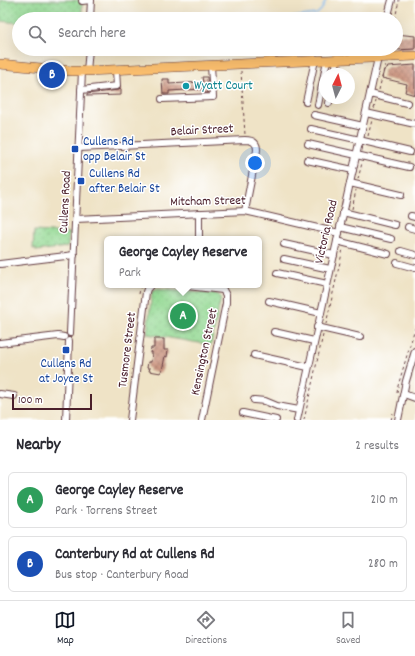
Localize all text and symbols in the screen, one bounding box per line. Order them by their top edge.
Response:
search box [12,12,403,56]
icon: search [26,23,48,45]
text: Search here [58,23,126,45]
pin: B [39,60,65,90]
north arrow [319,68,355,104]
place label: Wyatt Court [194,77,253,96]
marker: Wyatt Court [181,81,191,91]
street label: Belair Street [170,120,234,142]
place label: Cullens Rd opp Belair St [83,133,146,167]
marker: Cullens Rd opp Belair St [70,144,80,154]
your location [245,153,265,173]
place label: Cullens Rd after Belair St [89,165,160,199]
street label: Cullens Road [55,170,77,234]
marker: Cullens Rd after Belair St [76,176,86,186]
street label: Mitcham Street [170,192,246,212]
street label: Victoria Road [310,198,344,266]
popup [104,236,262,288]
text: George Cayley Reserve [119,242,247,264]
text: Park [119,264,141,283]
pin: A [170,301,196,331]
street label: Kensington Street [187,307,224,397]
street label: Tusmore Street [114,311,142,389]
marker: Cullens Rd at Joyce St [61,345,71,355]
place label: Cullens Rd at Joyce St [39,355,93,389]
scale bar [12,392,92,411]
text: 100 m [18,393,42,409]
text: Nearby [16,434,60,458]
text: 2 results [355,437,399,456]
text: George Cayley Reserve [55,480,183,502]
text: A [26,491,34,510]
text: 210 m [370,491,398,510]
text: Park · Torrens Street [55,502,157,521]
text: Canterbury Rd at Cullens Rd [55,544,215,566]
text: B [27,555,33,574]
text: 280 m [368,555,398,574]
text: Bus stop · Canterbury Road [55,566,189,585]
tab: Map [54,609,76,649]
tab: Directions [185,609,227,649]
tab: Saved [336,609,361,649]

